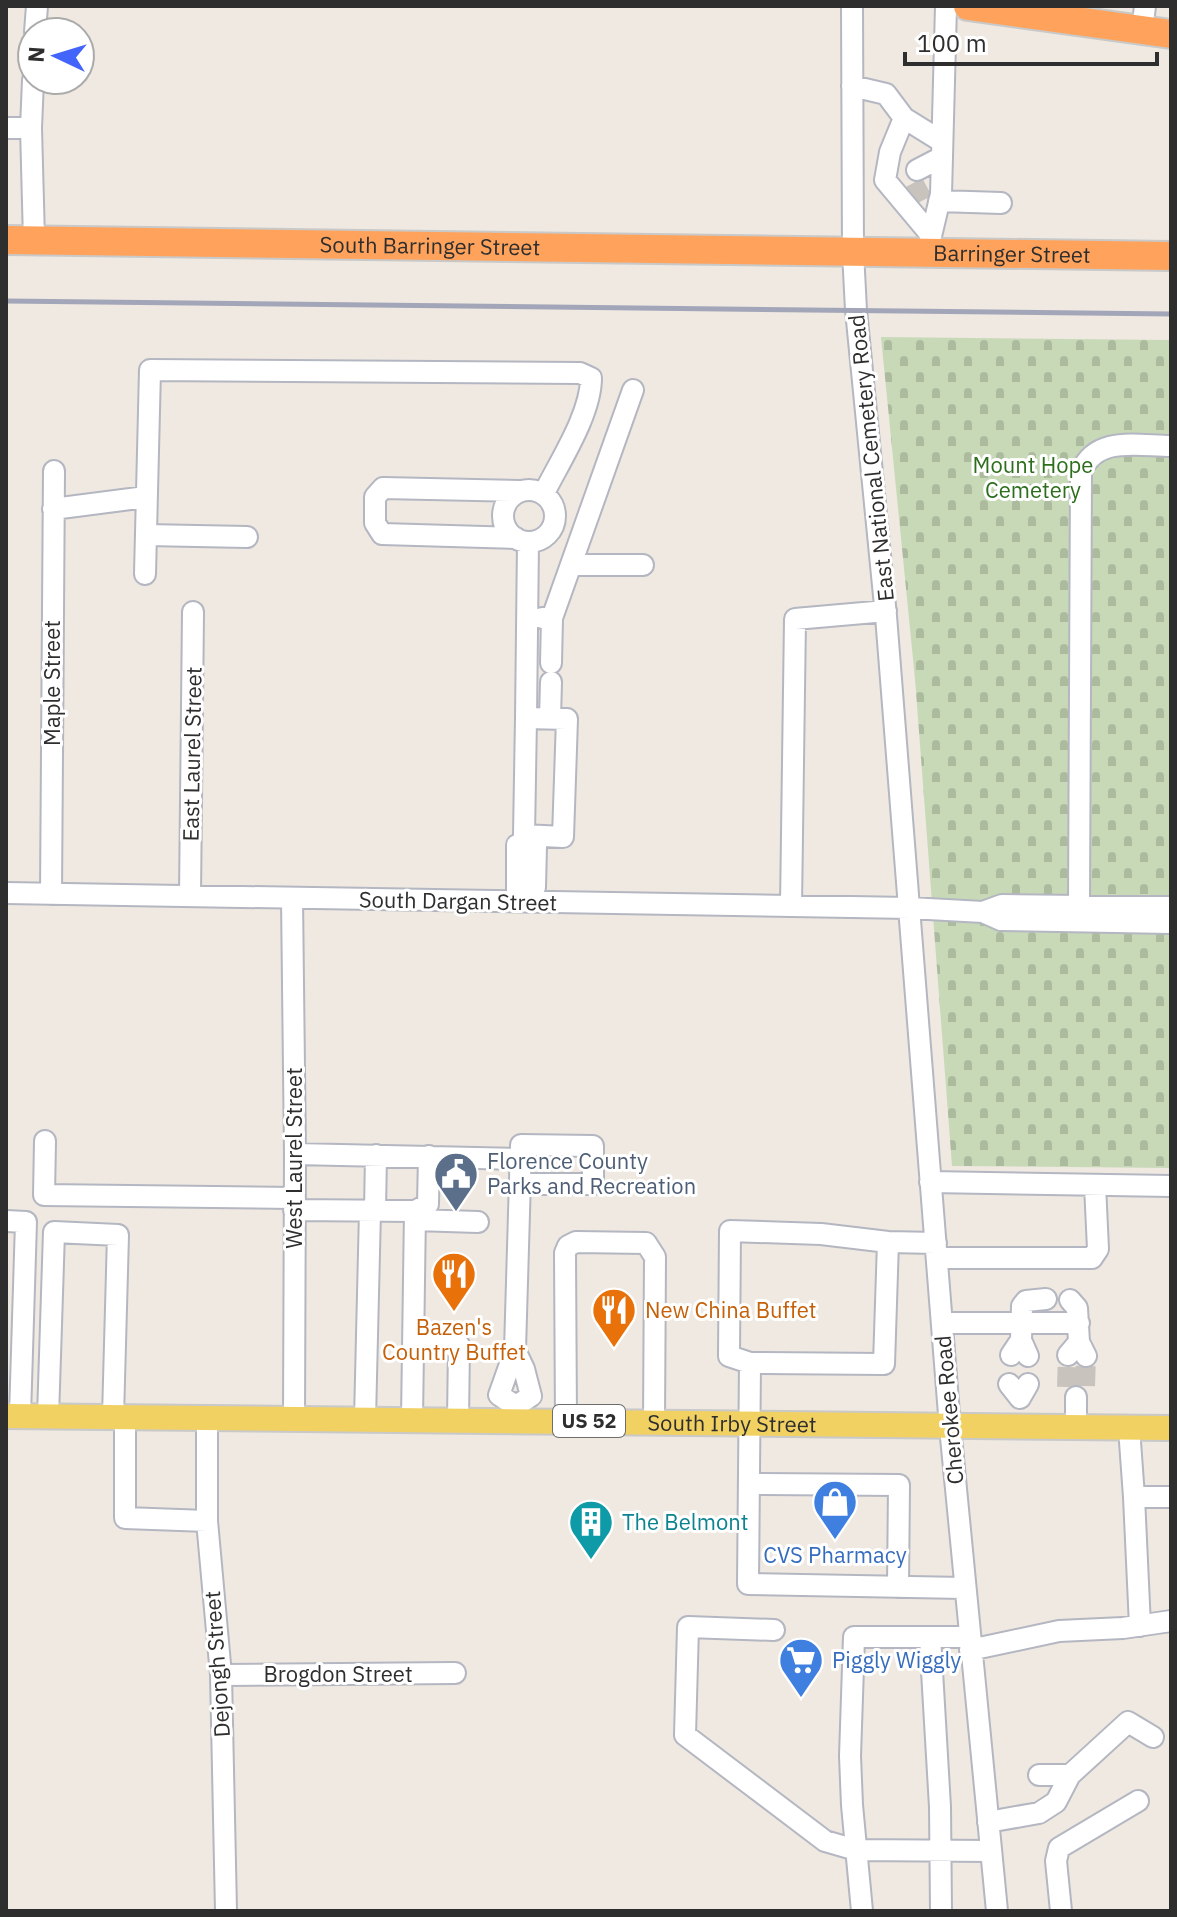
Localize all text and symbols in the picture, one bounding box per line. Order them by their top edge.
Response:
north arrow [16,16,96,96]
scale bar [905,16,1157,66]
text: 100 m [917,27,987,59]
text: N [21,46,51,64]
street label: South Barringer Street [319,229,540,261]
street label: Barringer Street [933,238,1091,269]
street label: East National Cemetery Road [841,313,900,603]
park label: Mount Hope Cemetery [973,450,1093,504]
street label: Maple Street [37,620,66,746]
street label: East Laurel Street [175,666,208,842]
street label: South Dargan Street [359,884,557,917]
street label: West Laurel Street [279,1067,308,1249]
place label: Florence County Parks and Recreation [487,1146,696,1200]
public building icon: Florence County Parks and Recreation [432,1150,480,1213]
restaurant icon: Bazen's Country Buffet [430,1250,478,1313]
restaurant icon: New China Buffet [590,1286,638,1349]
place label: New China Buffet [645,1295,817,1324]
place label: Bazen's Country Buffet [382,1312,526,1366]
street label: Cherokee Road [928,1334,969,1486]
road number: US 52 [553,1405,625,1437]
street label: South Irby Street [647,1408,817,1438]
shop icon: CVS Pharmacy [811,1478,859,1541]
building icon: The Belmont [567,1498,615,1561]
place label: The Belmont [622,1507,749,1536]
place label: CVS Pharmacy [763,1540,907,1569]
street label: Dejongh Street [197,1590,236,1738]
supermarket icon: Piggly Wiggly [777,1636,825,1699]
place label: Piggly Wiggly [832,1645,961,1674]
street label: Brogdon Street [263,1659,413,1688]

